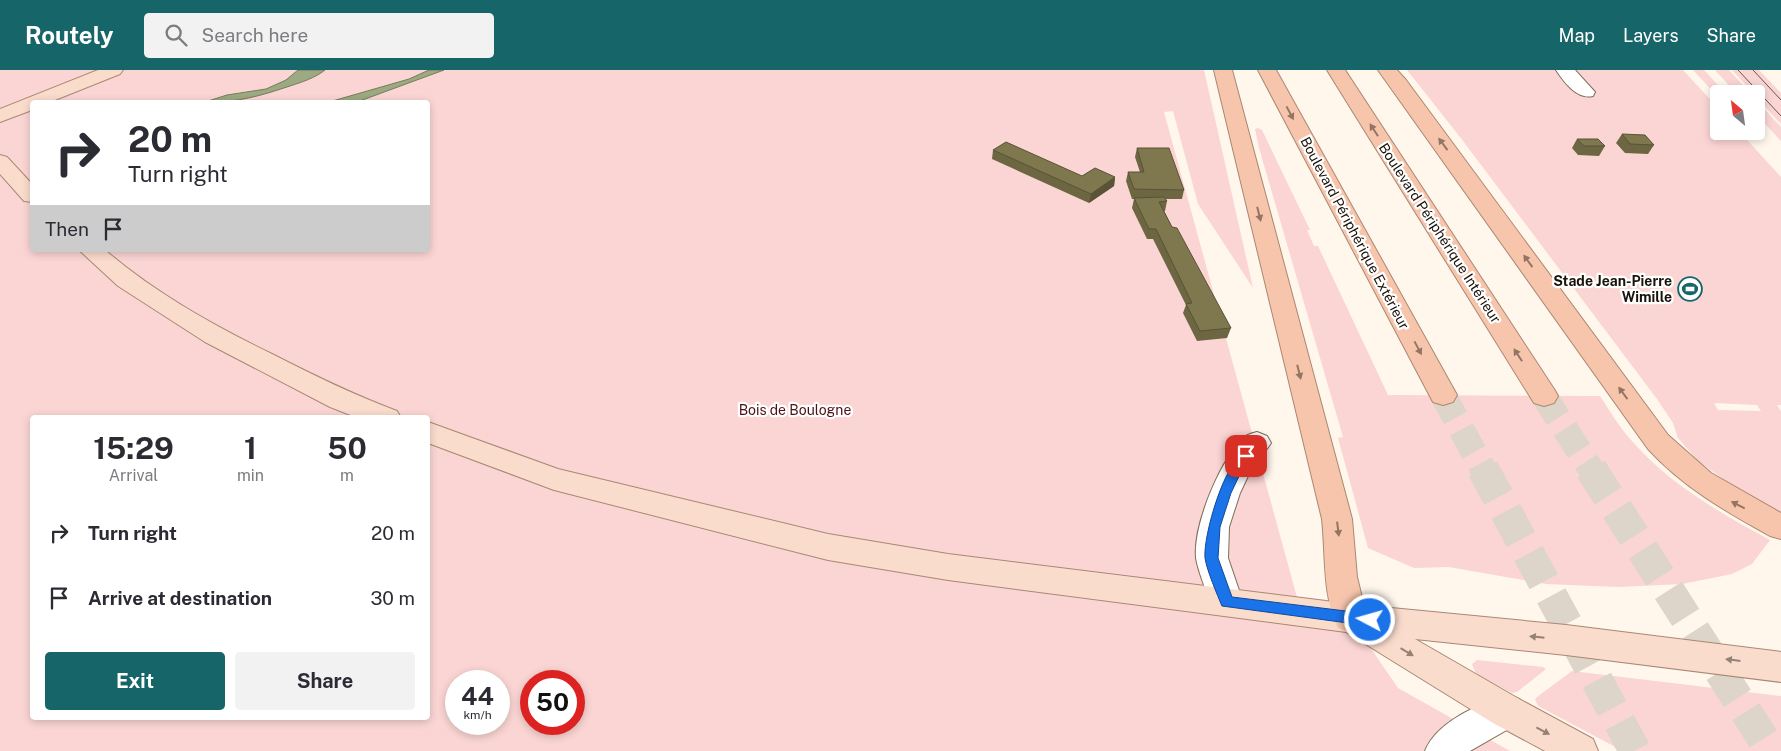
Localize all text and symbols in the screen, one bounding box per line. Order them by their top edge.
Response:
search box [144,13,494,58]
text: Routely [25,21,114,49]
icon: search [162,21,190,49]
text: Search here [202,24,308,46]
text: Map [1559,25,1595,46]
text: Layers [1623,25,1679,46]
text: Share [1707,25,1756,46]
north arrow [1710,85,1765,140]
map controls [1710,85,1765,140]
one-way arrow [1286,106,1295,120]
text: 20 m [128,119,212,160]
icon: right [45,120,110,185]
one-way arrow [1370,123,1379,136]
street label: Boulevard Périphérique Extérieur [1297,134,1413,332]
one-way arrow [1438,137,1448,150]
street label: Boulevard Périphérique Intérieur [1376,140,1504,326]
text: Turn right [128,161,228,187]
one-way arrow [1255,207,1263,222]
icon: arrive [99,215,127,243]
text: Then [45,218,89,240]
one-way arrow [1523,254,1533,268]
place label: Stade Jean-Pierre Wimille [1553,273,1672,305]
sports icon: Stade Jean-Pierre Wimille [1677,276,1703,302]
one-way arrow [1413,342,1422,355]
one-way arrow [1513,348,1523,362]
one-way arrow [1296,364,1304,379]
one-way arrow [1618,386,1628,400]
park label: Bois de Boulogne [739,402,851,418]
text: 15:29 [93,430,174,466]
text: 1 [244,430,257,466]
text: 50 [327,430,367,466]
pin [1225,435,1267,477]
icon: arrive [1232,442,1260,470]
text: Arrival [109,466,158,485]
text: min [237,466,264,485]
text: m [340,466,354,485]
one-way arrow [1731,501,1745,509]
icon: right [45,519,73,547]
text: Turn right [88,522,177,544]
text: 20 m [371,522,415,544]
one-way arrow [1334,522,1342,538]
icon: arrive [45,584,73,612]
text: Arrive at destination [88,587,272,609]
text: 30 m [370,587,415,609]
position arrow [1343,593,1395,645]
one-way arrow [1529,633,1545,641]
one-way arrow [1401,648,1414,657]
button: Exit [45,652,225,710]
button: Share [235,652,415,710]
one-way arrow [1725,656,1741,664]
speed limit sign: 50 [520,670,585,735]
text: 44 [461,681,494,711]
text: km/h [463,708,492,722]
one-way arrow [1536,727,1550,735]

